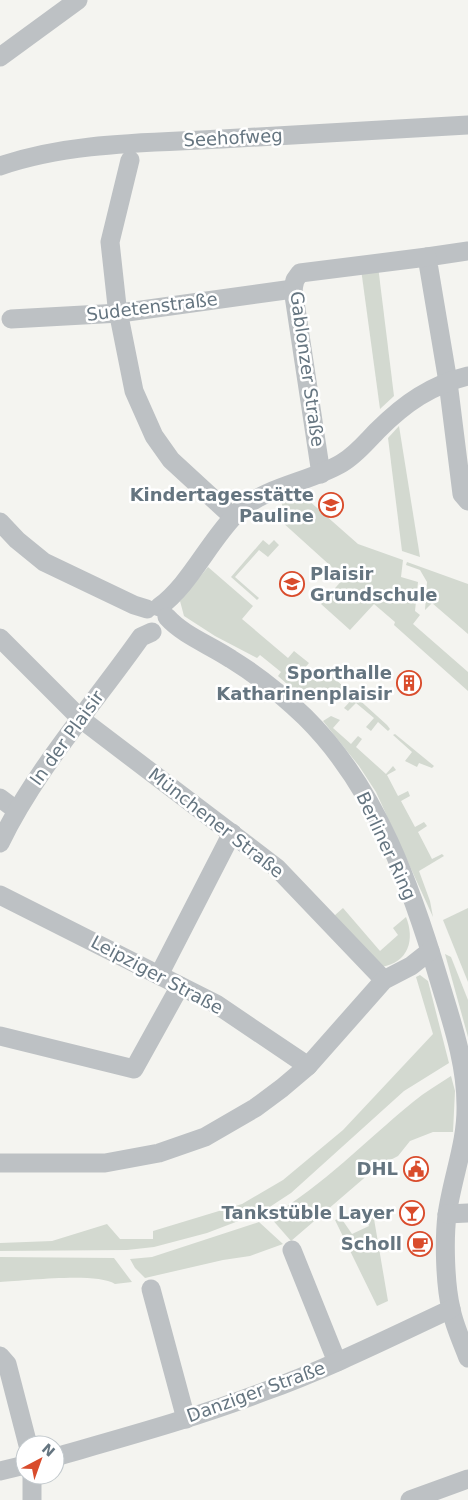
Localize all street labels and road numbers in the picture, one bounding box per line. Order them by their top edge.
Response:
street label: Seehofweg [183,124,283,151]
street label: Sudetenstraße [85,288,219,325]
street label: Gablonzer Straße [286,290,329,448]
street label: In der Plaisir [25,686,108,789]
street label: Münchener Straße [145,763,288,882]
street label: Berliner Ring [352,788,421,903]
street label: Leipziger Straße [88,931,227,1018]
street label: Danziger Straße [184,1357,328,1426]

